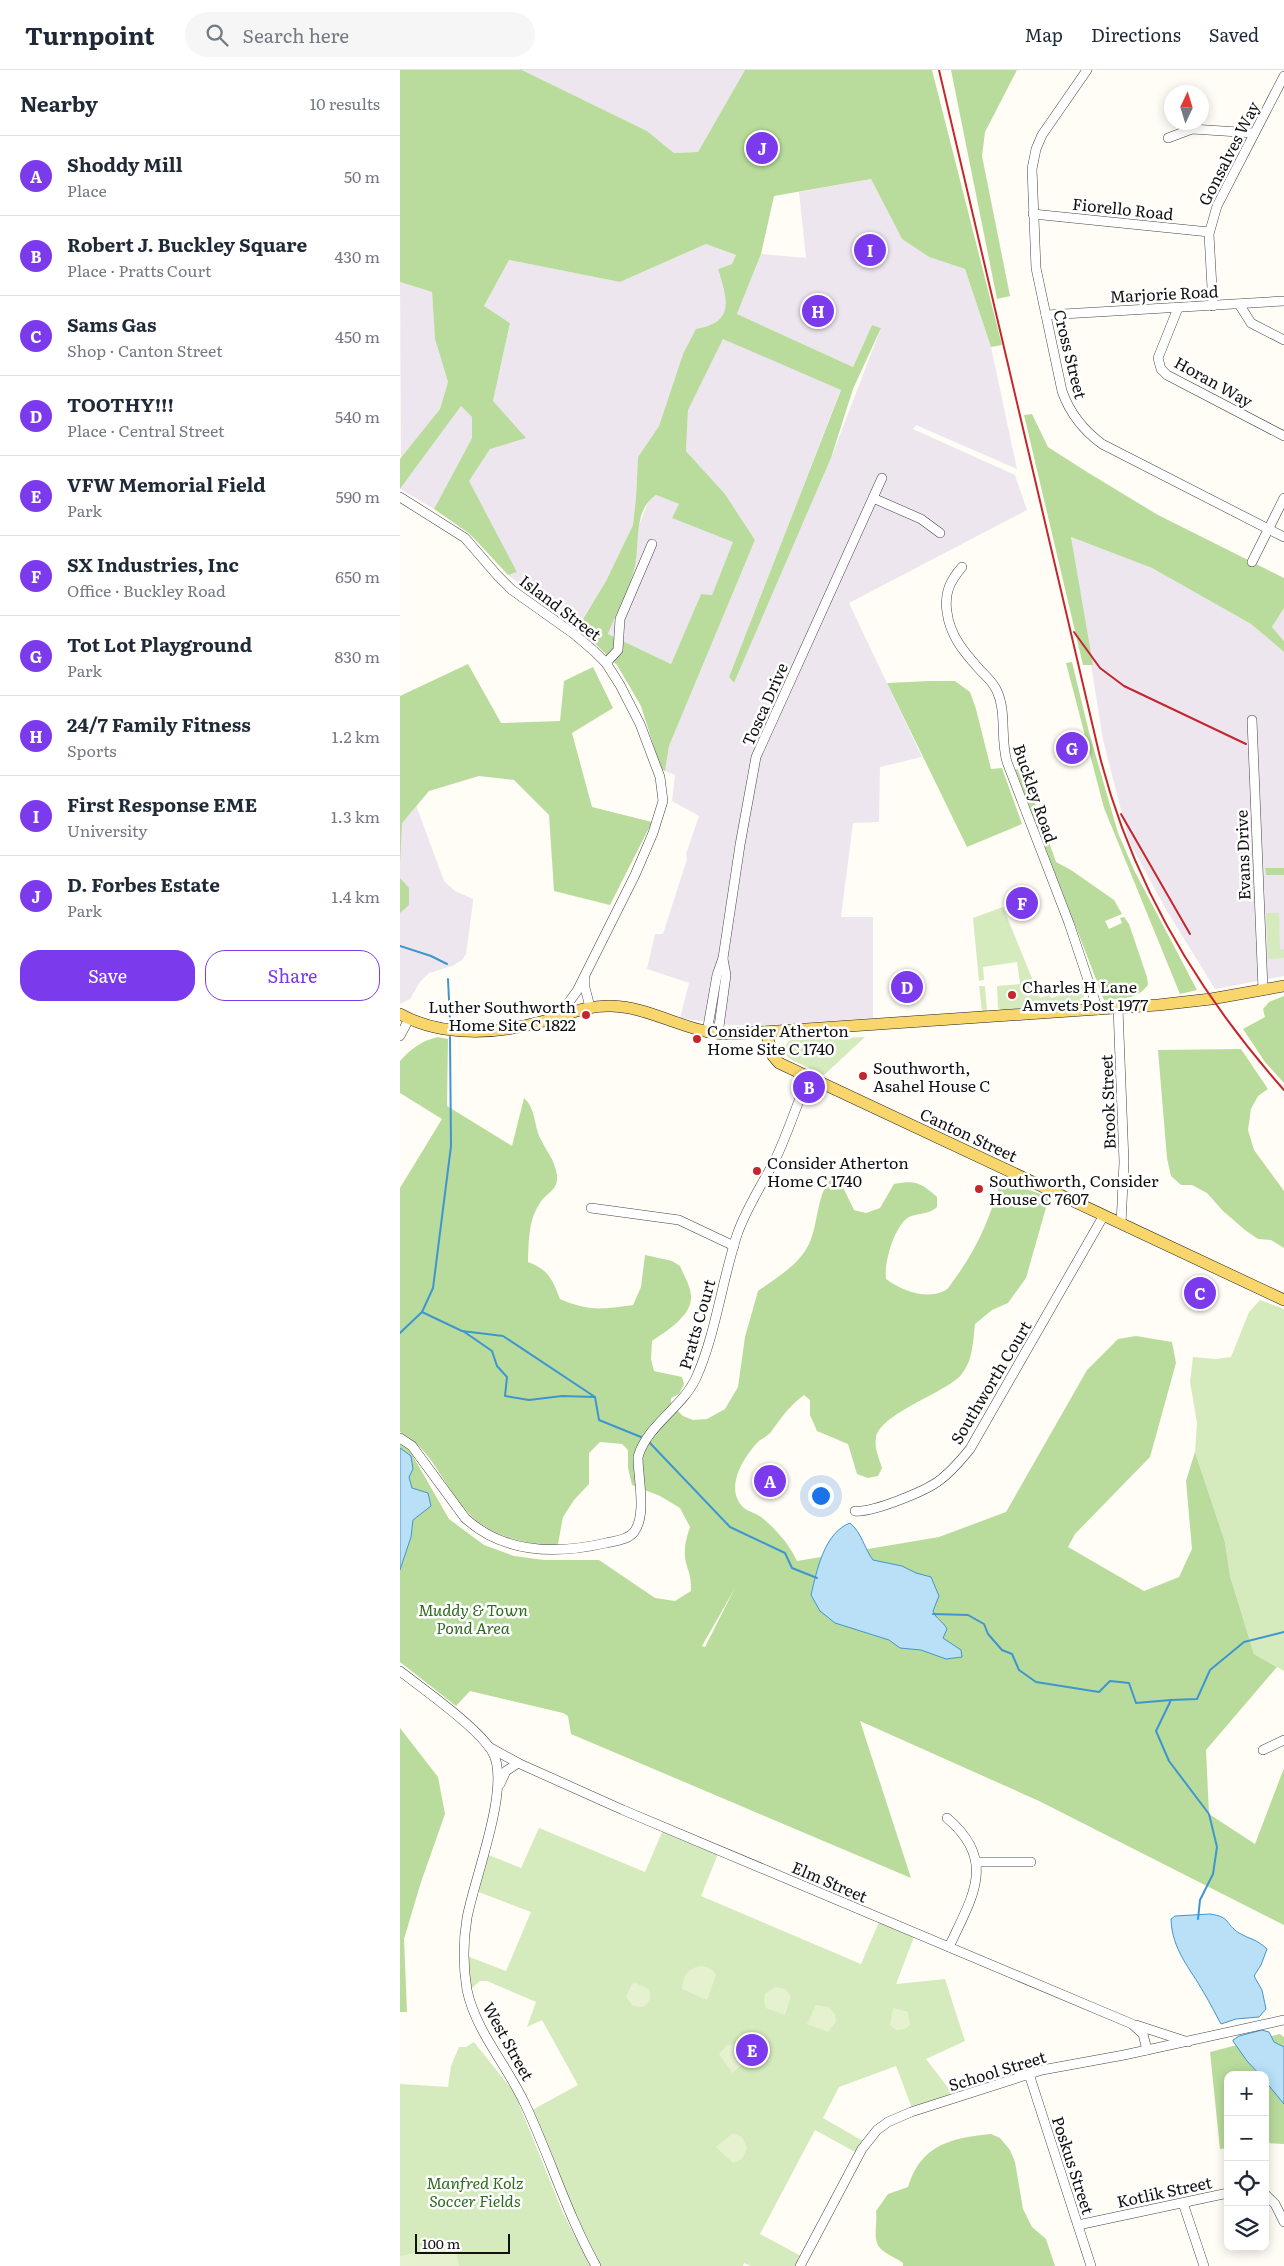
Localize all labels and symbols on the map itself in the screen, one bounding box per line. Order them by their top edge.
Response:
north arrow [1164,85,1209,130]
street label: Gonsalves Way [1191,96,1265,209]
pin: J [746,129,778,167]
street label: Fiorello Road [1071,191,1175,225]
pin: I [854,231,886,269]
street label: Marjorie Road [1109,278,1219,308]
pin: H [802,292,834,330]
street label: Cross Street [1048,307,1094,402]
street label: Horan Way [1170,350,1258,413]
street label: Island Street [515,568,607,646]
street label: Tosca Drive [735,659,793,749]
pin: G [1056,729,1088,767]
street label: Buckley Road [1008,740,1064,846]
street label: Evans Drive [1228,809,1256,901]
pin: F [1006,884,1038,922]
pin: D [891,968,923,1006]
place label: Charles H Lane Amvets Post 1977 [1022,974,1148,1016]
marker: Charles H Lane Amvets Post 1977 [1006,989,1018,1001]
place label: Luther Southworth Home Site C 1822 [428,994,576,1036]
marker: Luther Southworth Home Site C 1822 [580,1009,592,1021]
place label: Consider Atherton Home Site C 1740 [707,1018,849,1060]
marker: Consider Atherton Home Site C 1740 [691,1033,703,1045]
street label: Brook Street [1093,1053,1121,1150]
place label: Southworth, Asahel House C [873,1055,990,1097]
pin: B [793,1068,825,1106]
marker: Southworth, Asahel House C [857,1070,869,1082]
street label: Canton Street [916,1101,1022,1167]
place label: Consider Atherton Home C 1740 [767,1150,909,1192]
marker: Consider Atherton Home C 1740 [751,1165,763,1177]
place label: Southworth, Consider House C 7607 [989,1168,1159,1210]
marker: Southworth, Consider House C 7607 [973,1183,985,1195]
pin: C [1184,1274,1216,1312]
street label: Pratts Court [672,1275,721,1372]
street label: Southworth Court [944,1315,1037,1448]
pin: A [754,1462,786,1500]
your location [808,1483,834,1509]
park label: Muddy & Town Pond Area [418,1597,528,1639]
street label: Elm Street [789,1854,872,1908]
street label: West Street [478,1997,541,2085]
pin: E [736,2031,768,2069]
street label: School Street [945,2044,1049,2096]
street label: Poskus Street [1047,2113,1101,2218]
street label: Kotlik Street [1114,2169,1214,2213]
park label: Manfred Kolz Soccer Fields [427,2170,524,2212]
scale bar [415,2231,510,2254]

